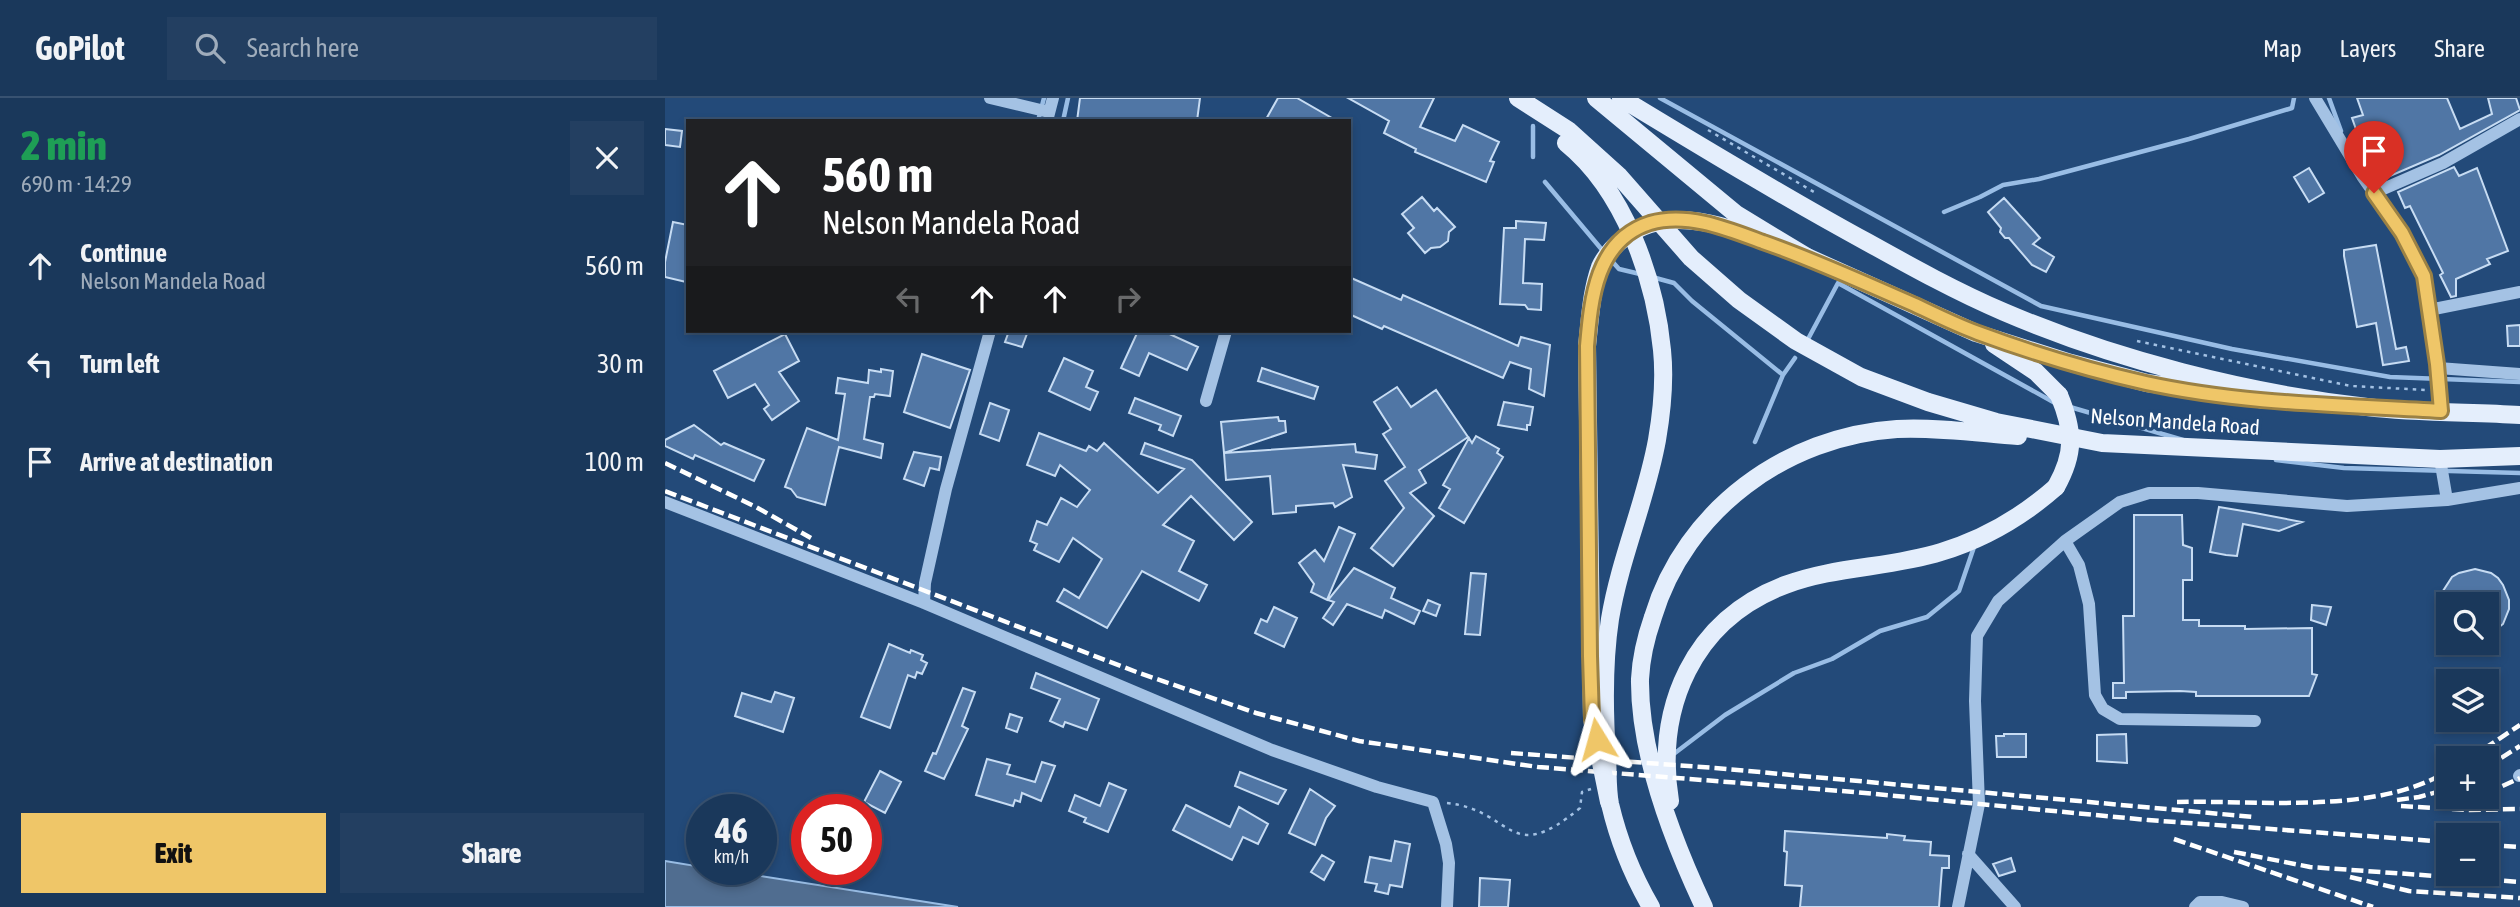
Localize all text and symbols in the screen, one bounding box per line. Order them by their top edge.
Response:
search box [167,17,657,80]
text: GoPilot [35,29,125,67]
icon: search [191,29,229,67]
text: Search here [247,33,359,63]
text: Map [2263,35,2302,62]
text: Layers [2340,35,2396,62]
text: Share [2434,35,2485,62]
text: 2 min [21,121,107,169]
button: close [570,121,644,195]
pin [2344,121,2404,193]
icon: arrive [2355,132,2393,170]
text: 560 m [822,146,933,202]
icon: ahead [707,147,798,238]
text: 690 m · 14:29 [21,171,132,197]
text: Nelson Mandela Road [822,204,1081,241]
text: Continue [80,238,167,268]
icon: ahead [21,247,59,285]
text: 560 m [585,251,644,281]
text: Nelson Mandela Road [80,268,266,294]
icon: left [890,280,928,318]
icon: ahead [963,280,1001,318]
icon: ahead [1036,280,1074,318]
icon: right [1109,280,1147,318]
icon: left [21,345,59,383]
text: Turn left [80,349,160,379]
text: 30 m [597,349,644,379]
street label: Nelson Mandela Road [2090,403,2261,439]
icon: arrive [21,443,59,481]
text: Arrive at destination [80,447,273,477]
text: 100 m [585,447,644,477]
map controls [2436,592,2499,886]
button: search [2436,592,2499,655]
button: layers [2436,669,2499,732]
position arrow [1560,702,1634,776]
button: + [2436,746,2499,809]
speed limit sign: 50 [791,794,882,885]
text: 46 [715,810,748,850]
button: Exit [21,813,326,893]
button: Share [340,813,644,893]
button: − [2436,823,2499,886]
text: km/h [714,846,749,867]

